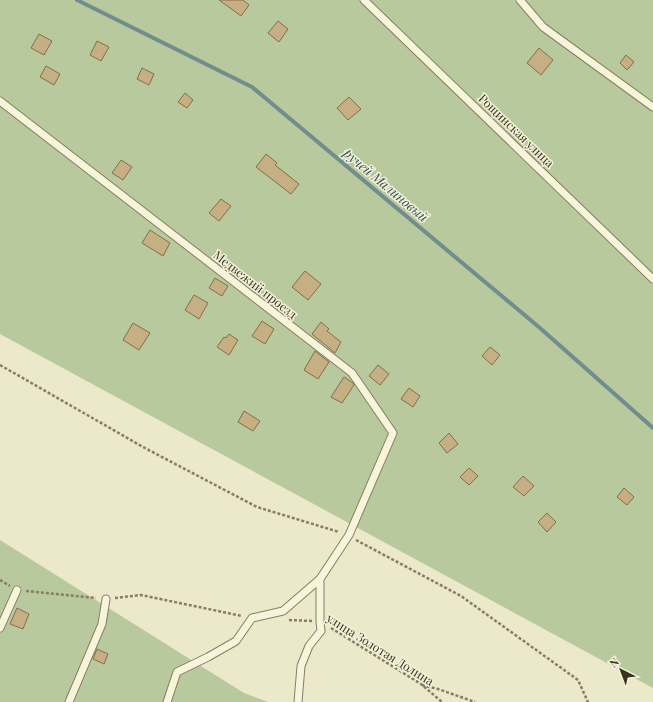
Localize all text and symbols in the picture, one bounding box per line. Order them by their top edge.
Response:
street label: Рощинская улица [476,90,558,170]
water label: ручей Малиновый [340,143,433,225]
street label: Медвежий проезд [211,247,301,322]
street label: улица Золотая Долина [323,609,437,689]
north arrow [601,650,641,690]
text: N [606,654,622,670]

